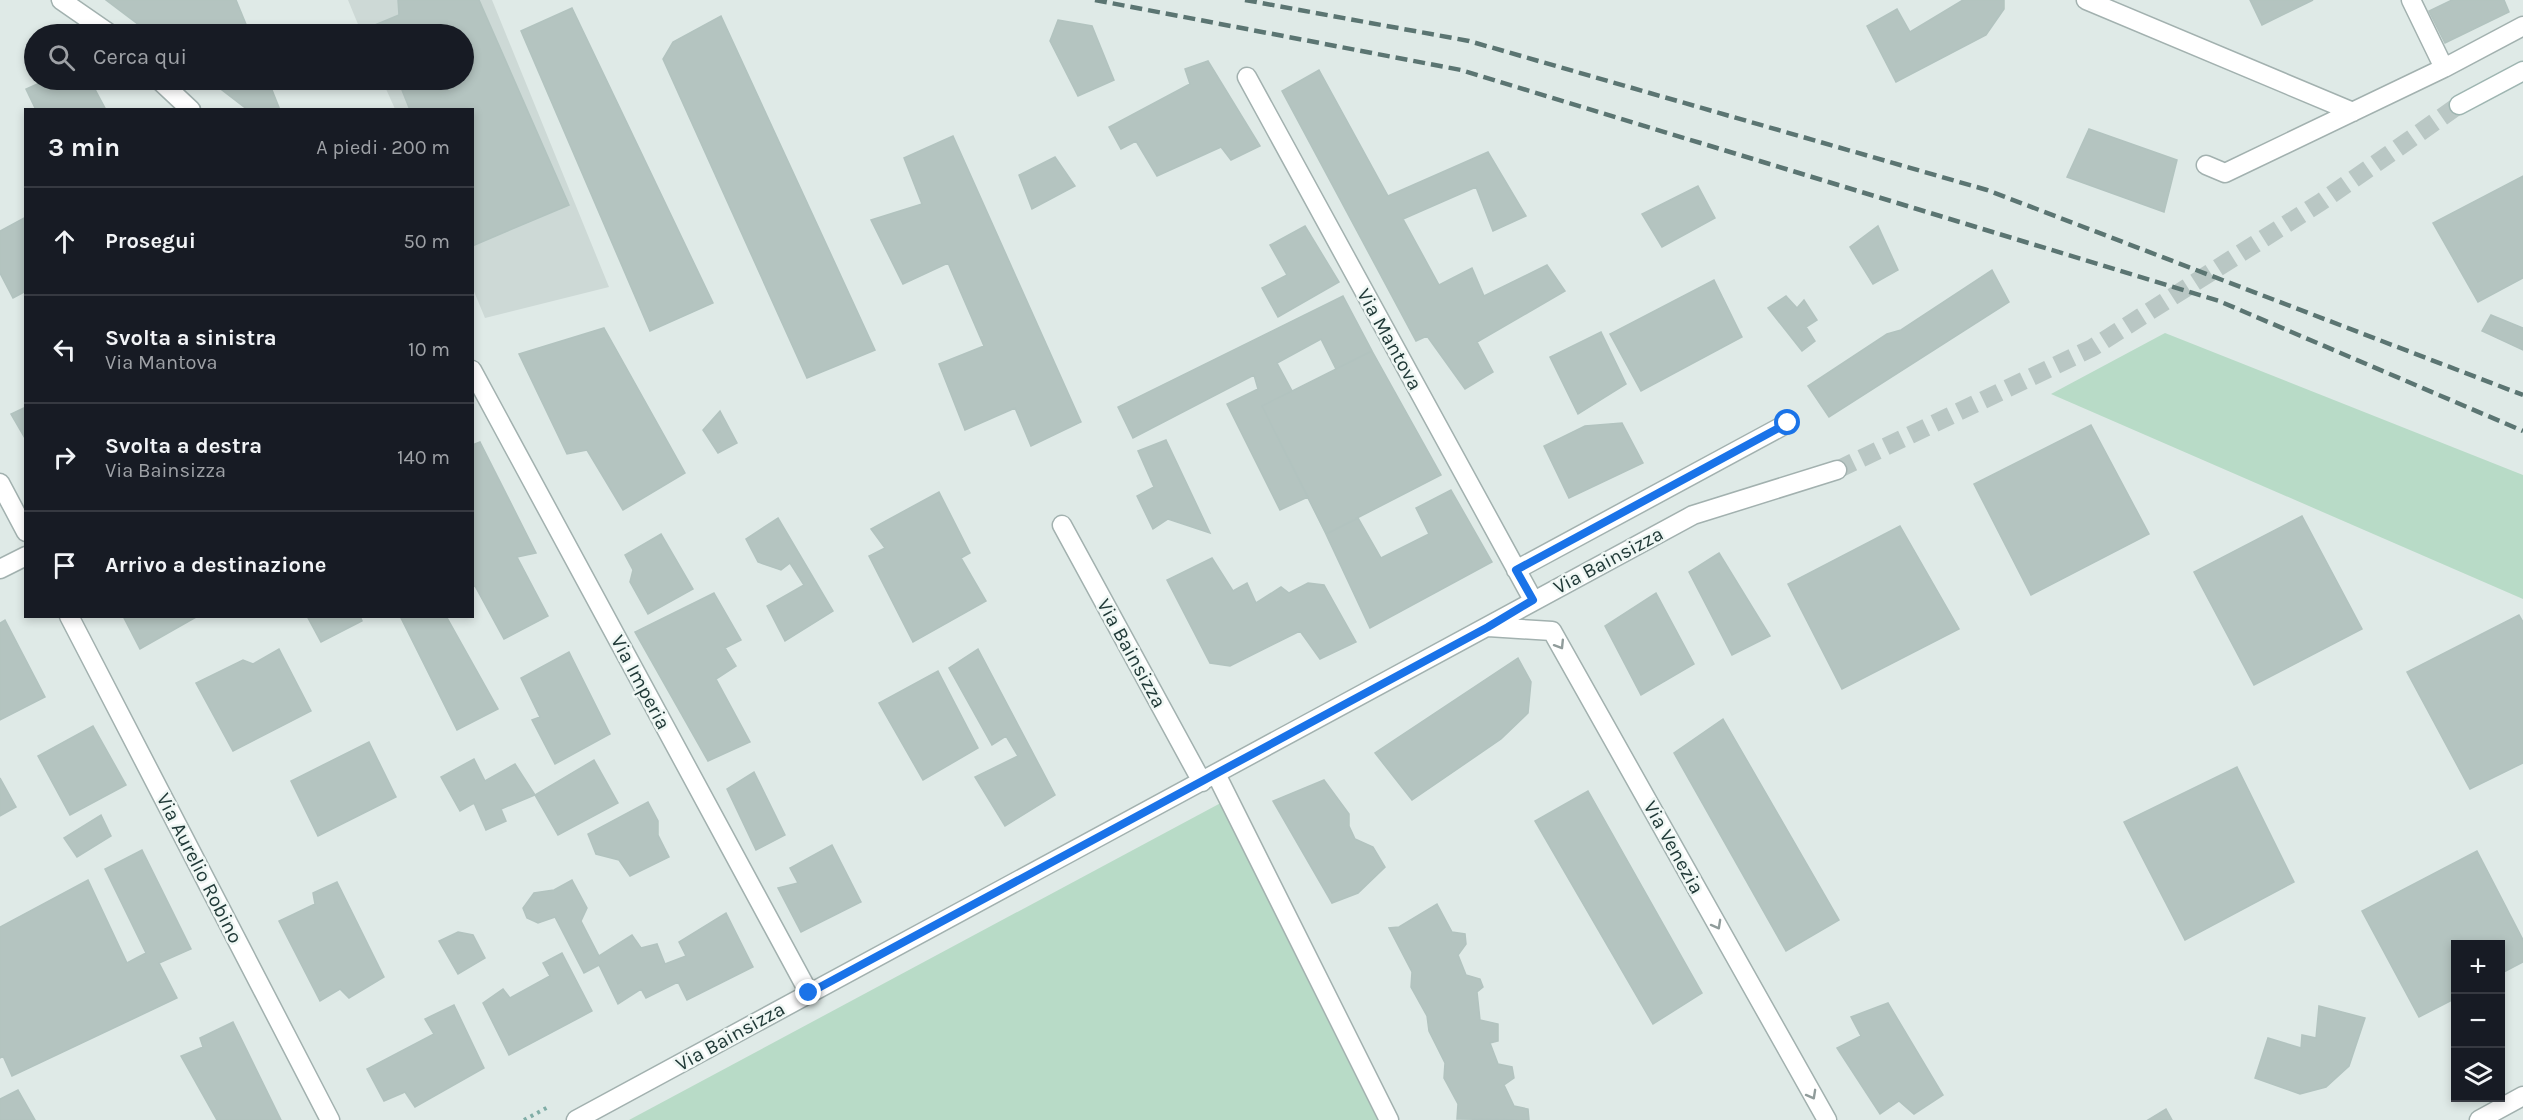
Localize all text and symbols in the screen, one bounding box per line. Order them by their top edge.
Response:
search box [24,24,474,90]
icon: search [45,41,78,74]
text: Cerca qui [93,44,187,70]
text: 3 min [48,132,120,163]
text: A piedi · 200 m [316,136,450,159]
icon: ahead [48,225,81,258]
text: Prosegui [105,228,196,254]
text: 50 m [403,230,450,253]
street label: Via Mantova [1352,284,1427,394]
text: Svolta a sinistra [105,325,277,351]
icon: left [48,333,81,366]
text: 10 m [408,338,450,361]
text: Via Mantova [105,351,218,374]
route start [1774,409,1800,435]
text: Svolta a destra [105,433,262,459]
icon: right [48,441,81,474]
text: 140 m [397,446,450,469]
text: Via Bainsizza [105,459,226,482]
street label: Via Bainsizza [1549,522,1667,599]
icon: arrive [48,549,81,582]
text: Arrivo a destinazione [105,552,326,578]
street label: Via Bainsizza [1092,595,1171,712]
street label: Via Imperia [606,631,675,733]
one-way arrow [1553,638,1564,649]
street label: Via Aurelio Robino [152,789,247,947]
street label: Via Venezia [1639,797,1709,898]
one-way arrow [1710,918,1721,929]
map controls [2451,940,2505,1102]
button: + [2451,940,2505,994]
route end [795,979,821,1005]
button: − [2451,994,2505,1048]
street label: Via Bainsizza [672,997,789,1076]
button: layers [2451,1048,2505,1102]
one-way arrow [1805,1089,1817,1099]

